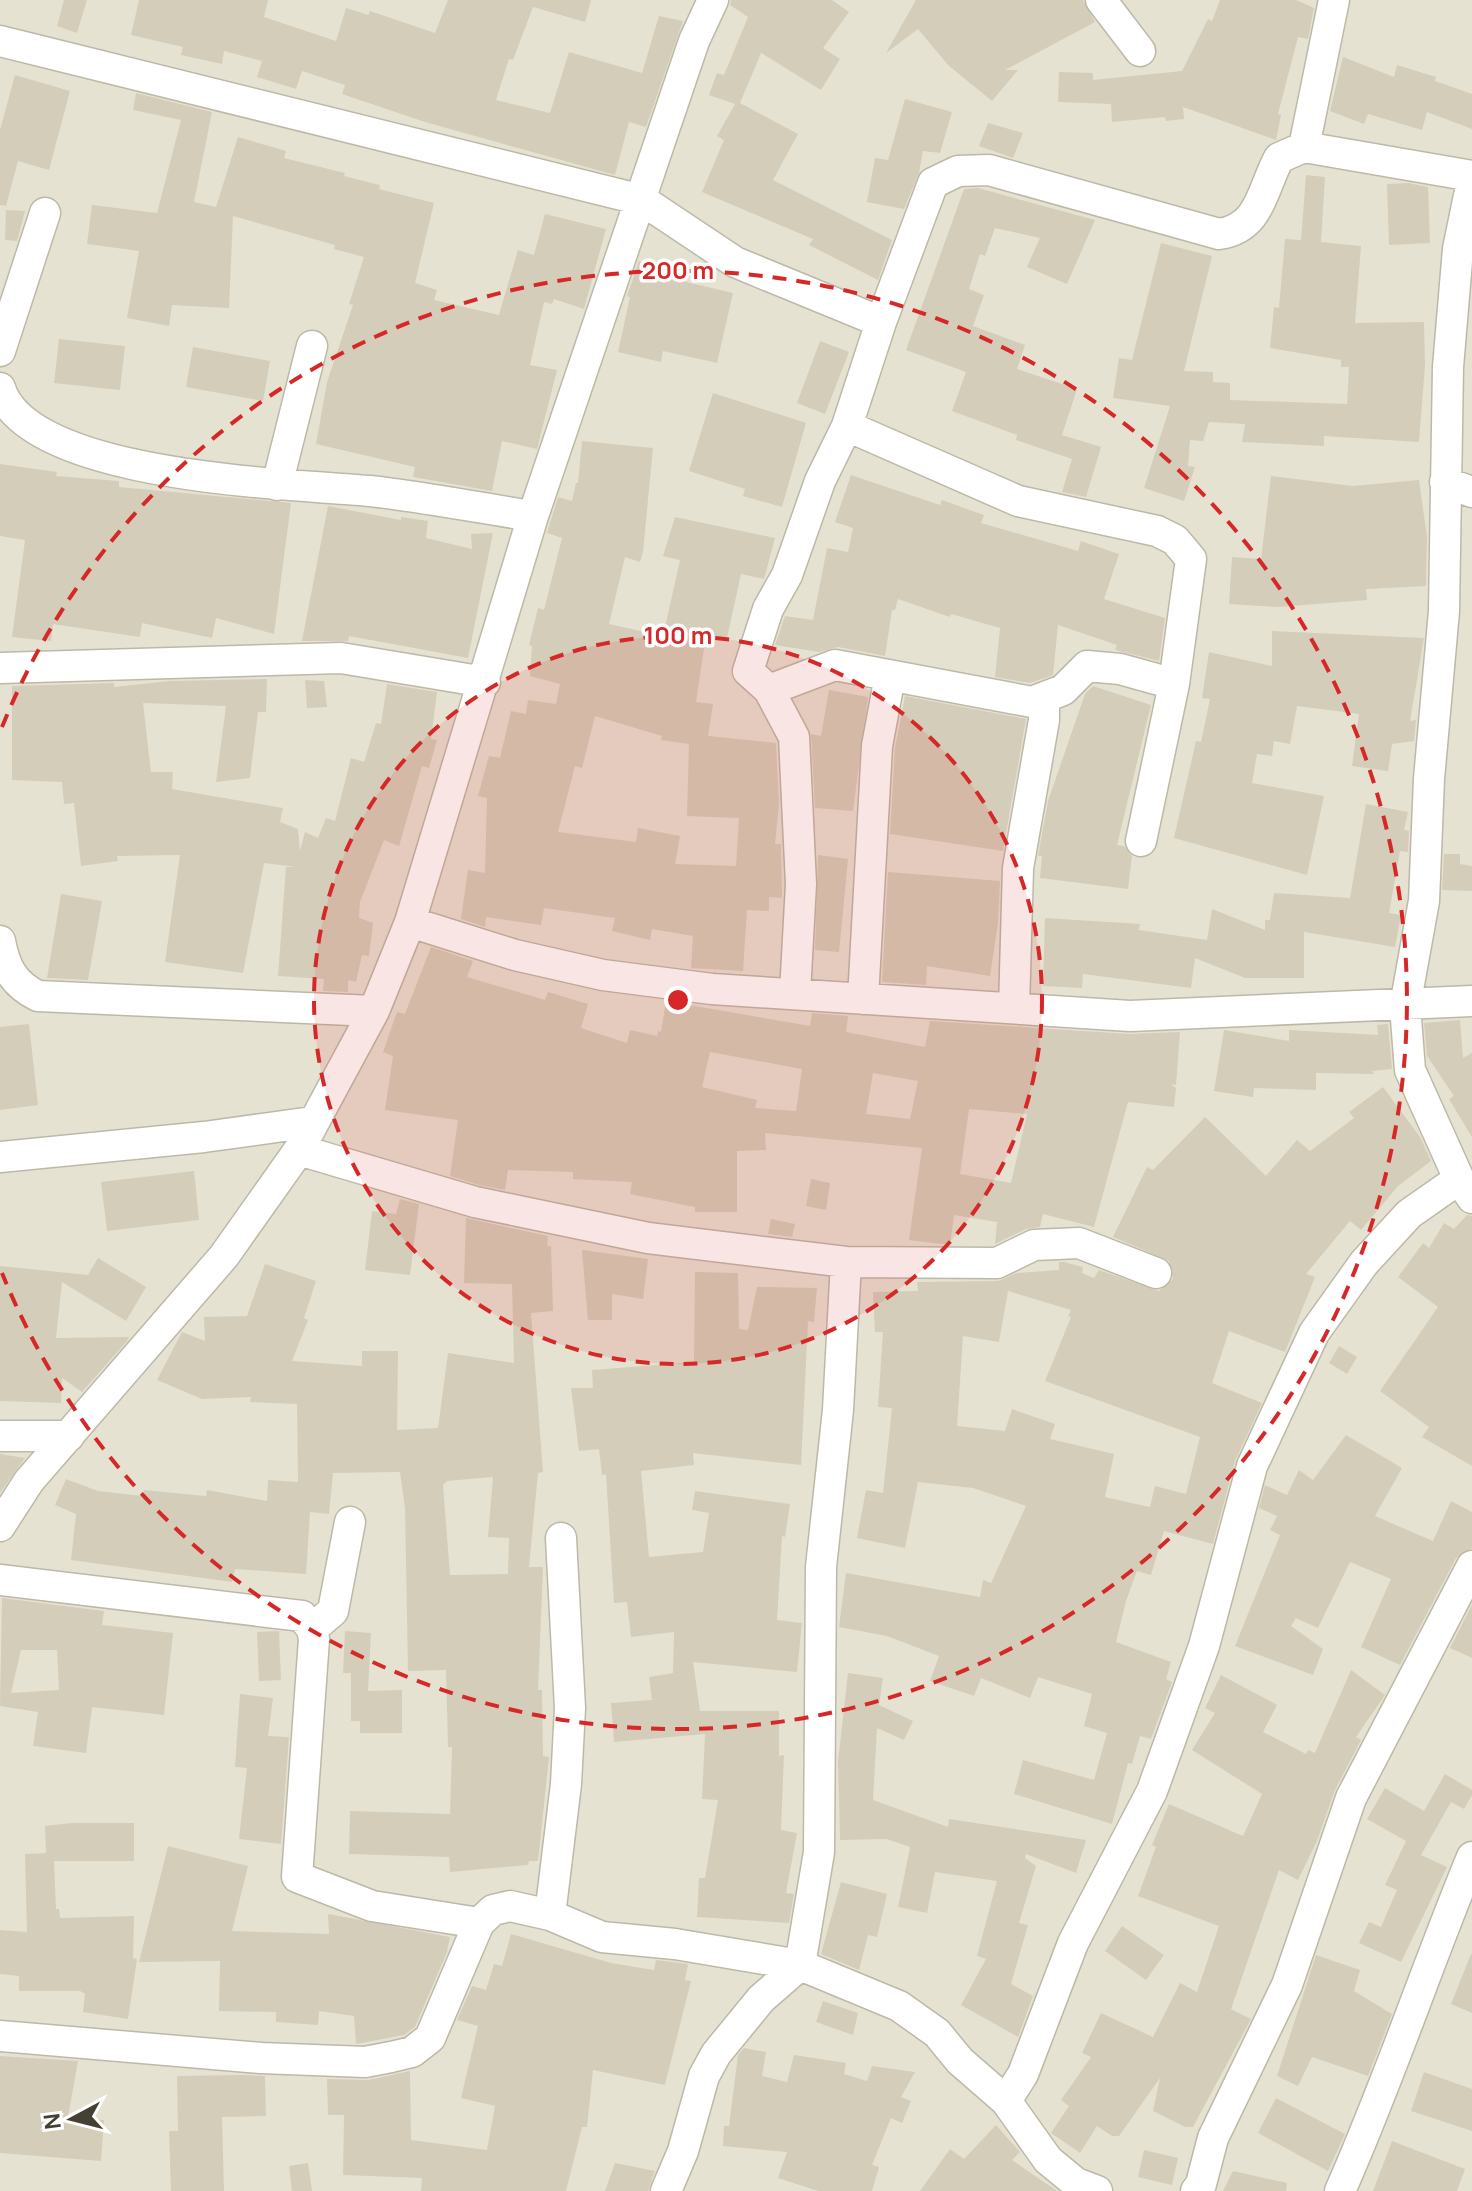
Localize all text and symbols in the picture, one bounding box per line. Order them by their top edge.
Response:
text: 200 m [642,253,714,286]
text: 100 m [644,618,712,651]
centre of rings [664,986,692,1014]
north arrow [32,2079,112,2159]
text: N [36,2112,68,2131]

